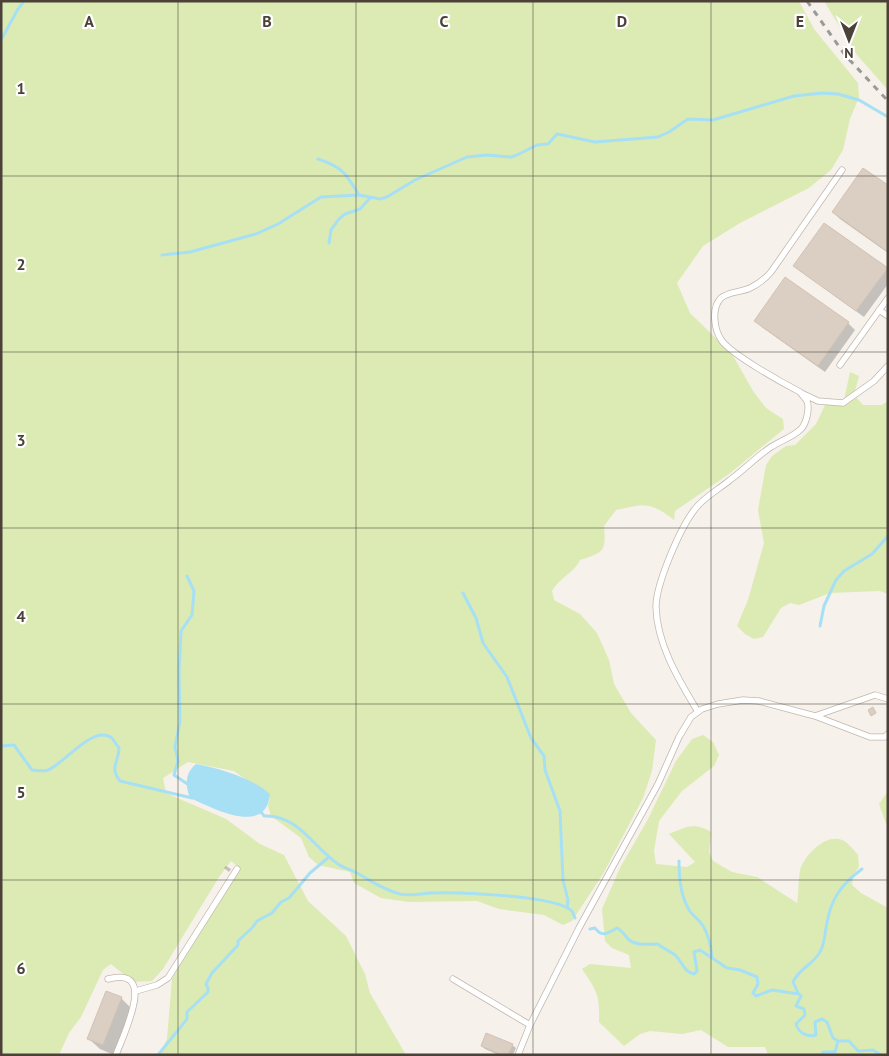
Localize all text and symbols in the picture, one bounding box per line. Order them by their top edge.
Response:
text: A [84,11,94,31]
text: B [262,11,272,31]
text: C [440,11,449,31]
text: D [617,11,627,31]
text: E [796,11,804,31]
north arrow [824,15,874,65]
text: N [844,44,854,62]
text: 1 [16,78,26,98]
text: 2 [16,254,26,274]
text: 3 [16,430,26,450]
text: 4 [16,606,26,626]
text: 5 [16,782,26,802]
text: 6 [16,958,26,978]

